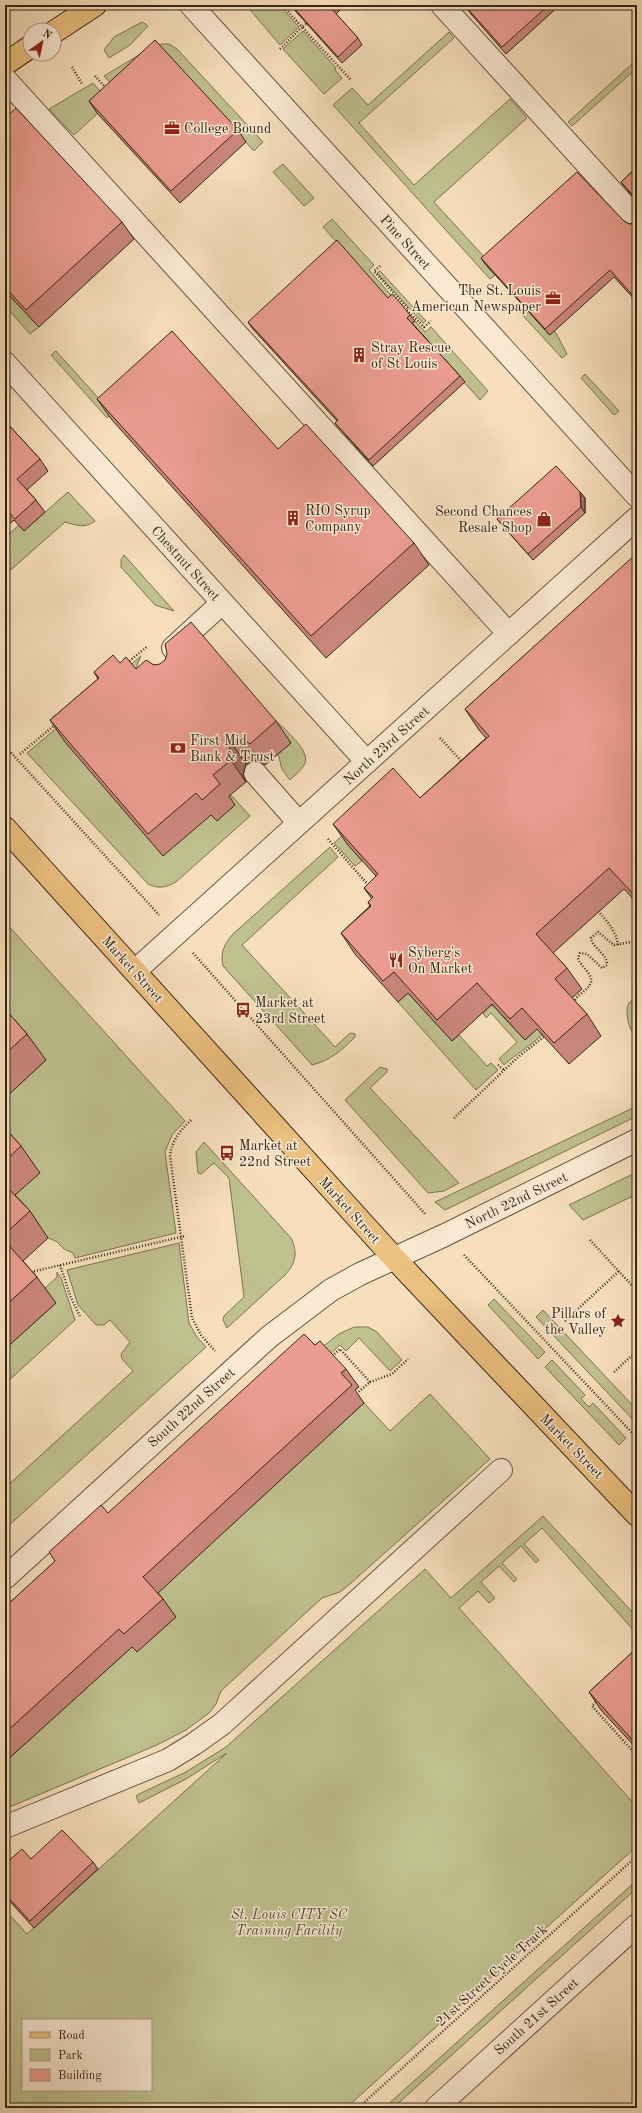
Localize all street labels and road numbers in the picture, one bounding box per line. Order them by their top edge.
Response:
street label: Pine Street [377,213,433,273]
street label: Chestnut Street [148,524,222,604]
street label: North 23rd Street [341,704,432,788]
street label: Market Street [99,934,166,1006]
street label: North 22nd Street [463,1170,570,1232]
street label: Market Street [316,1175,383,1247]
street label: South 22nd Street [145,1365,238,1450]
street label: Market Street [537,1412,606,1482]
street label: 21st Street Cycle Track [433,1922,550,2029]
street label: South 21st Street [492,1975,581,2058]

